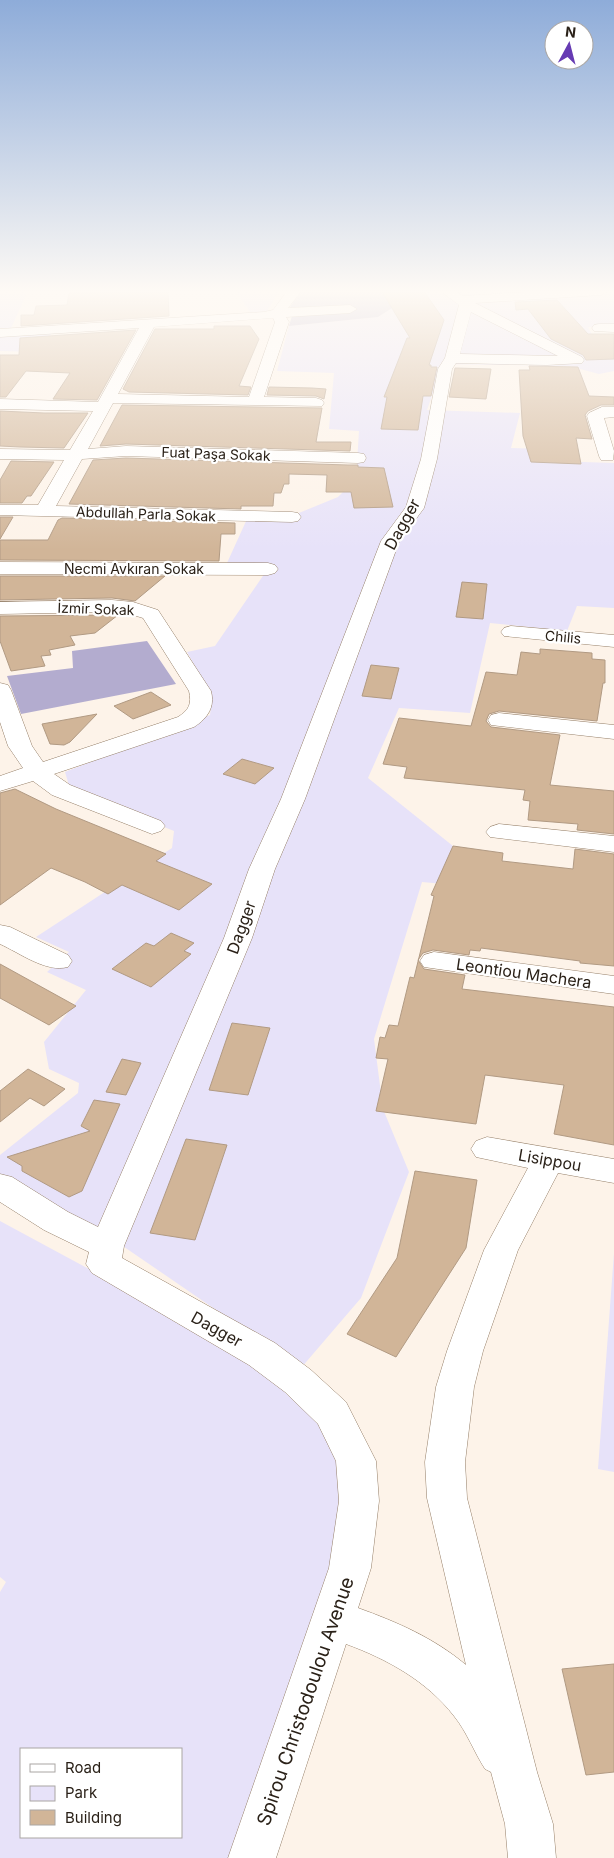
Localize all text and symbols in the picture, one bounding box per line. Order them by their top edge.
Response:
north arrow [544,20,594,70]
text: N [564,23,577,41]
street label: Fuat Paşa Sokak [161,443,271,464]
street label: Dagger [380,495,424,553]
street label: Abdullah Parla Sokak [76,503,217,524]
street label: Necmi Avkıran Sokak [64,560,204,577]
street label: İzmir Sokak [57,599,135,618]
street label: Chilis [544,626,582,647]
street label: Dagger [222,897,260,957]
street label: Leontiou Machera [455,954,593,992]
street label: Lisippou [517,1145,583,1175]
street label: Dagger [188,1307,246,1351]
street label: Spirou Christodoulou Avenue [252,1574,359,1829]
legend [20,1748,182,1838]
text: Road [65,1758,101,1777]
text: Park [65,1783,98,1802]
text: Building [65,1808,122,1827]

